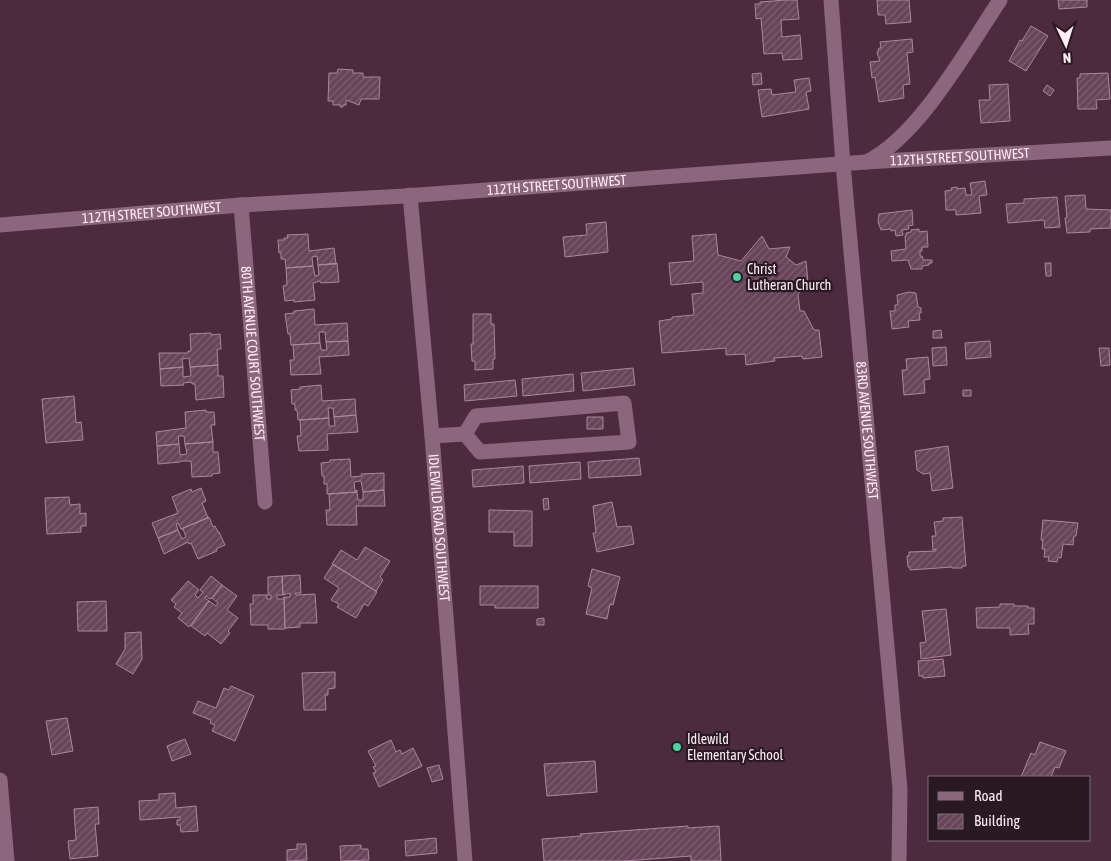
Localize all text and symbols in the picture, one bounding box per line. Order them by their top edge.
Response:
north arrow [1041,20,1091,70]
text: N [1062,50,1072,66]
street label: 112TH STREET SOUTHWEST [890,145,1030,169]
street label: 112TH STREET SOUTHWEST [486,172,627,198]
street label: 112TH STREET SOUTHWEST [81,199,222,226]
place label: Christ Lutheran Church [747,261,831,293]
street label: 80TH AVENUE COURT SOUTHWEST [238,265,268,442]
marker: Christ Lutheran Church [731,271,743,283]
street label: 83RD AVENUE SOUTHWEST [853,361,882,500]
street label: IDLEWILD ROAD SOUTHWEST [425,453,453,602]
place label: Idlewild Elementary School [687,731,783,763]
marker: Idlewild Elementary School [671,741,683,753]
legend [928,776,1091,841]
text: Road [974,787,1003,804]
text: Building [974,812,1020,829]

